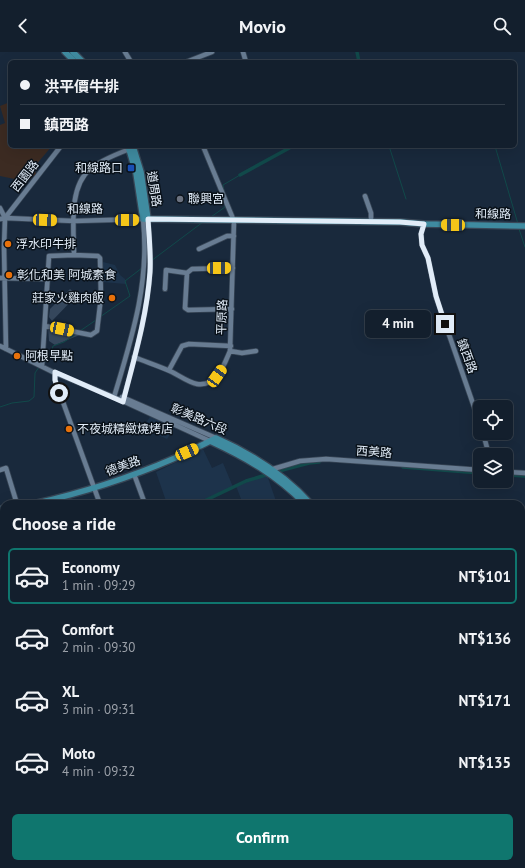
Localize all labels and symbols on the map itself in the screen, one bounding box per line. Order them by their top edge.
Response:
street label: 西園路 [8,157,42,194]
place label: 和線路口 [75,160,123,175]
marker: 和線路口 [126,163,136,173]
street label: 道周路 [144,170,165,208]
place label: 聯興宮 [188,191,224,206]
marker: 聯興宮 [175,194,185,204]
street label: 和線路 [67,201,103,216]
street label: 和線路 [475,206,511,221]
car [33,214,57,226]
car [115,214,139,226]
car [441,219,465,231]
place label: 浮水印牛排 [16,236,76,251]
marker: 浮水印牛排 [3,239,13,249]
car [207,262,231,274]
place label: 彰化和美 阿城素食 [17,267,116,282]
marker: 彰化和美 阿城素食 [4,270,14,280]
place label: 莊家火雞肉飯 [32,290,104,305]
marker: 莊家火雞肉飯 [107,293,117,303]
street label: 平原路 [213,299,230,335]
callout: 4 min [365,310,431,338]
route end [436,315,454,333]
car [49,321,75,337]
street label: 鎮西路 [454,336,481,375]
place label: 阿根早點 [25,348,73,363]
marker: 阿根早點 [12,351,22,361]
car [205,363,229,389]
route start [50,384,68,402]
street label: 彰美路六段 [169,400,230,437]
place label: 不夜城精緻燒烤店 [77,421,173,436]
marker: 不夜城精緻燒烤店 [64,424,74,434]
car [174,442,200,462]
street label: 西美路 [356,443,393,460]
street label: 德美路 [103,452,142,479]

